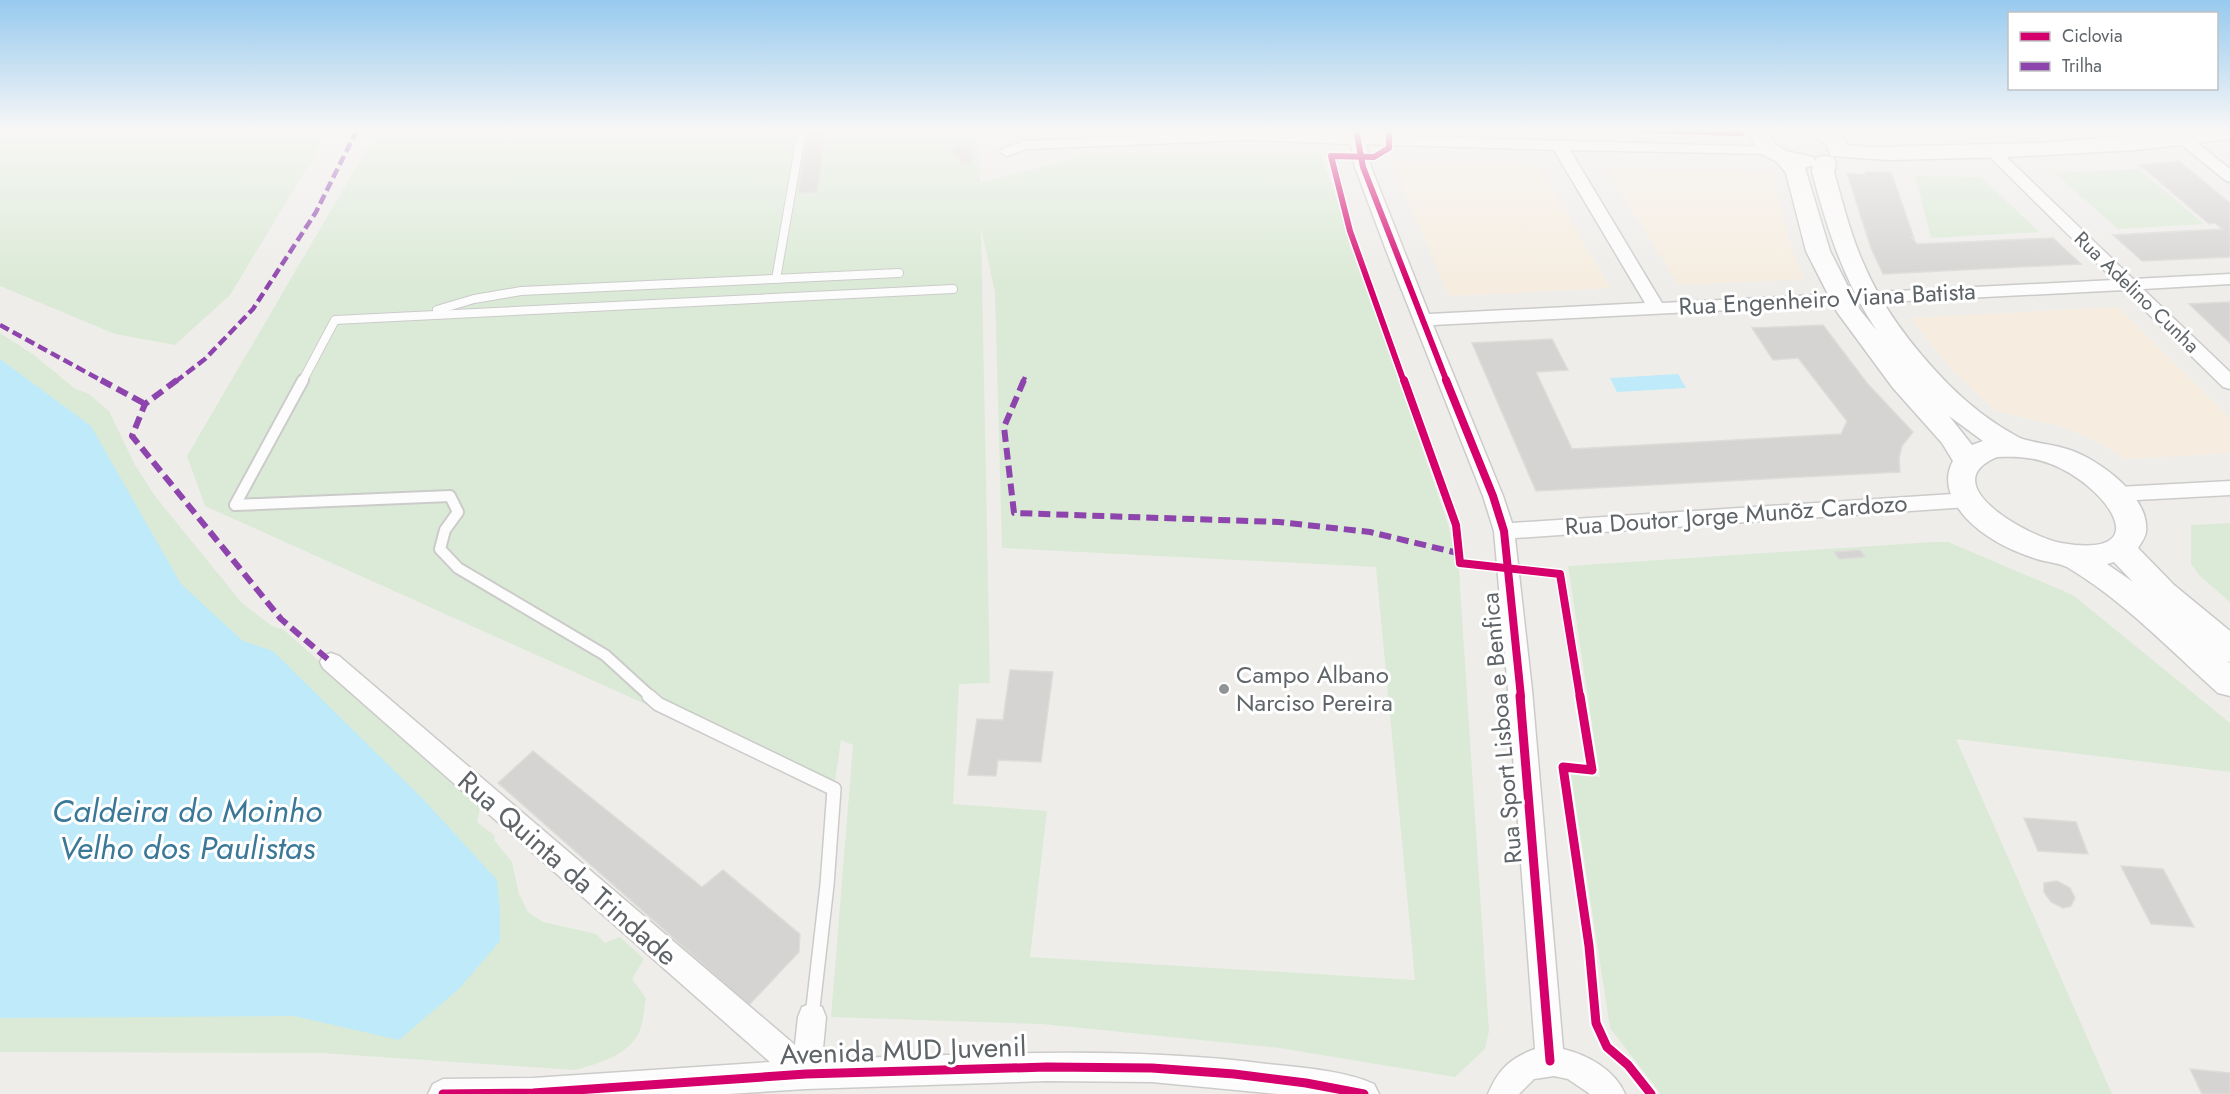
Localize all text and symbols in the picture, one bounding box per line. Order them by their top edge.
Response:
legend [2008,12,2218,90]
text: Ciclovia [2062,23,2123,49]
text: Trilha [2062,53,2102,79]
street label: Rua Adelino Cunha [2067,225,2206,360]
street label: Rua Engenheiro Viana Batista [1678,273,1976,324]
street label: Rua Doutor Jorge Munõz Cardozo [1564,485,1908,544]
street label: Rua Sport Lisboa e Benfica [1472,591,1531,865]
place label: Campo Albano Narciso Pereira [1236,657,1393,720]
marker: Campo Albano Narciso Pereira [1217,682,1231,696]
street label: Rua Quinta da Trindade [449,761,687,976]
water label: Caldeira do Moinho Velho dos Paulistas [52,788,322,871]
street label: Avenida MUD Juvenil [779,1026,1027,1075]

